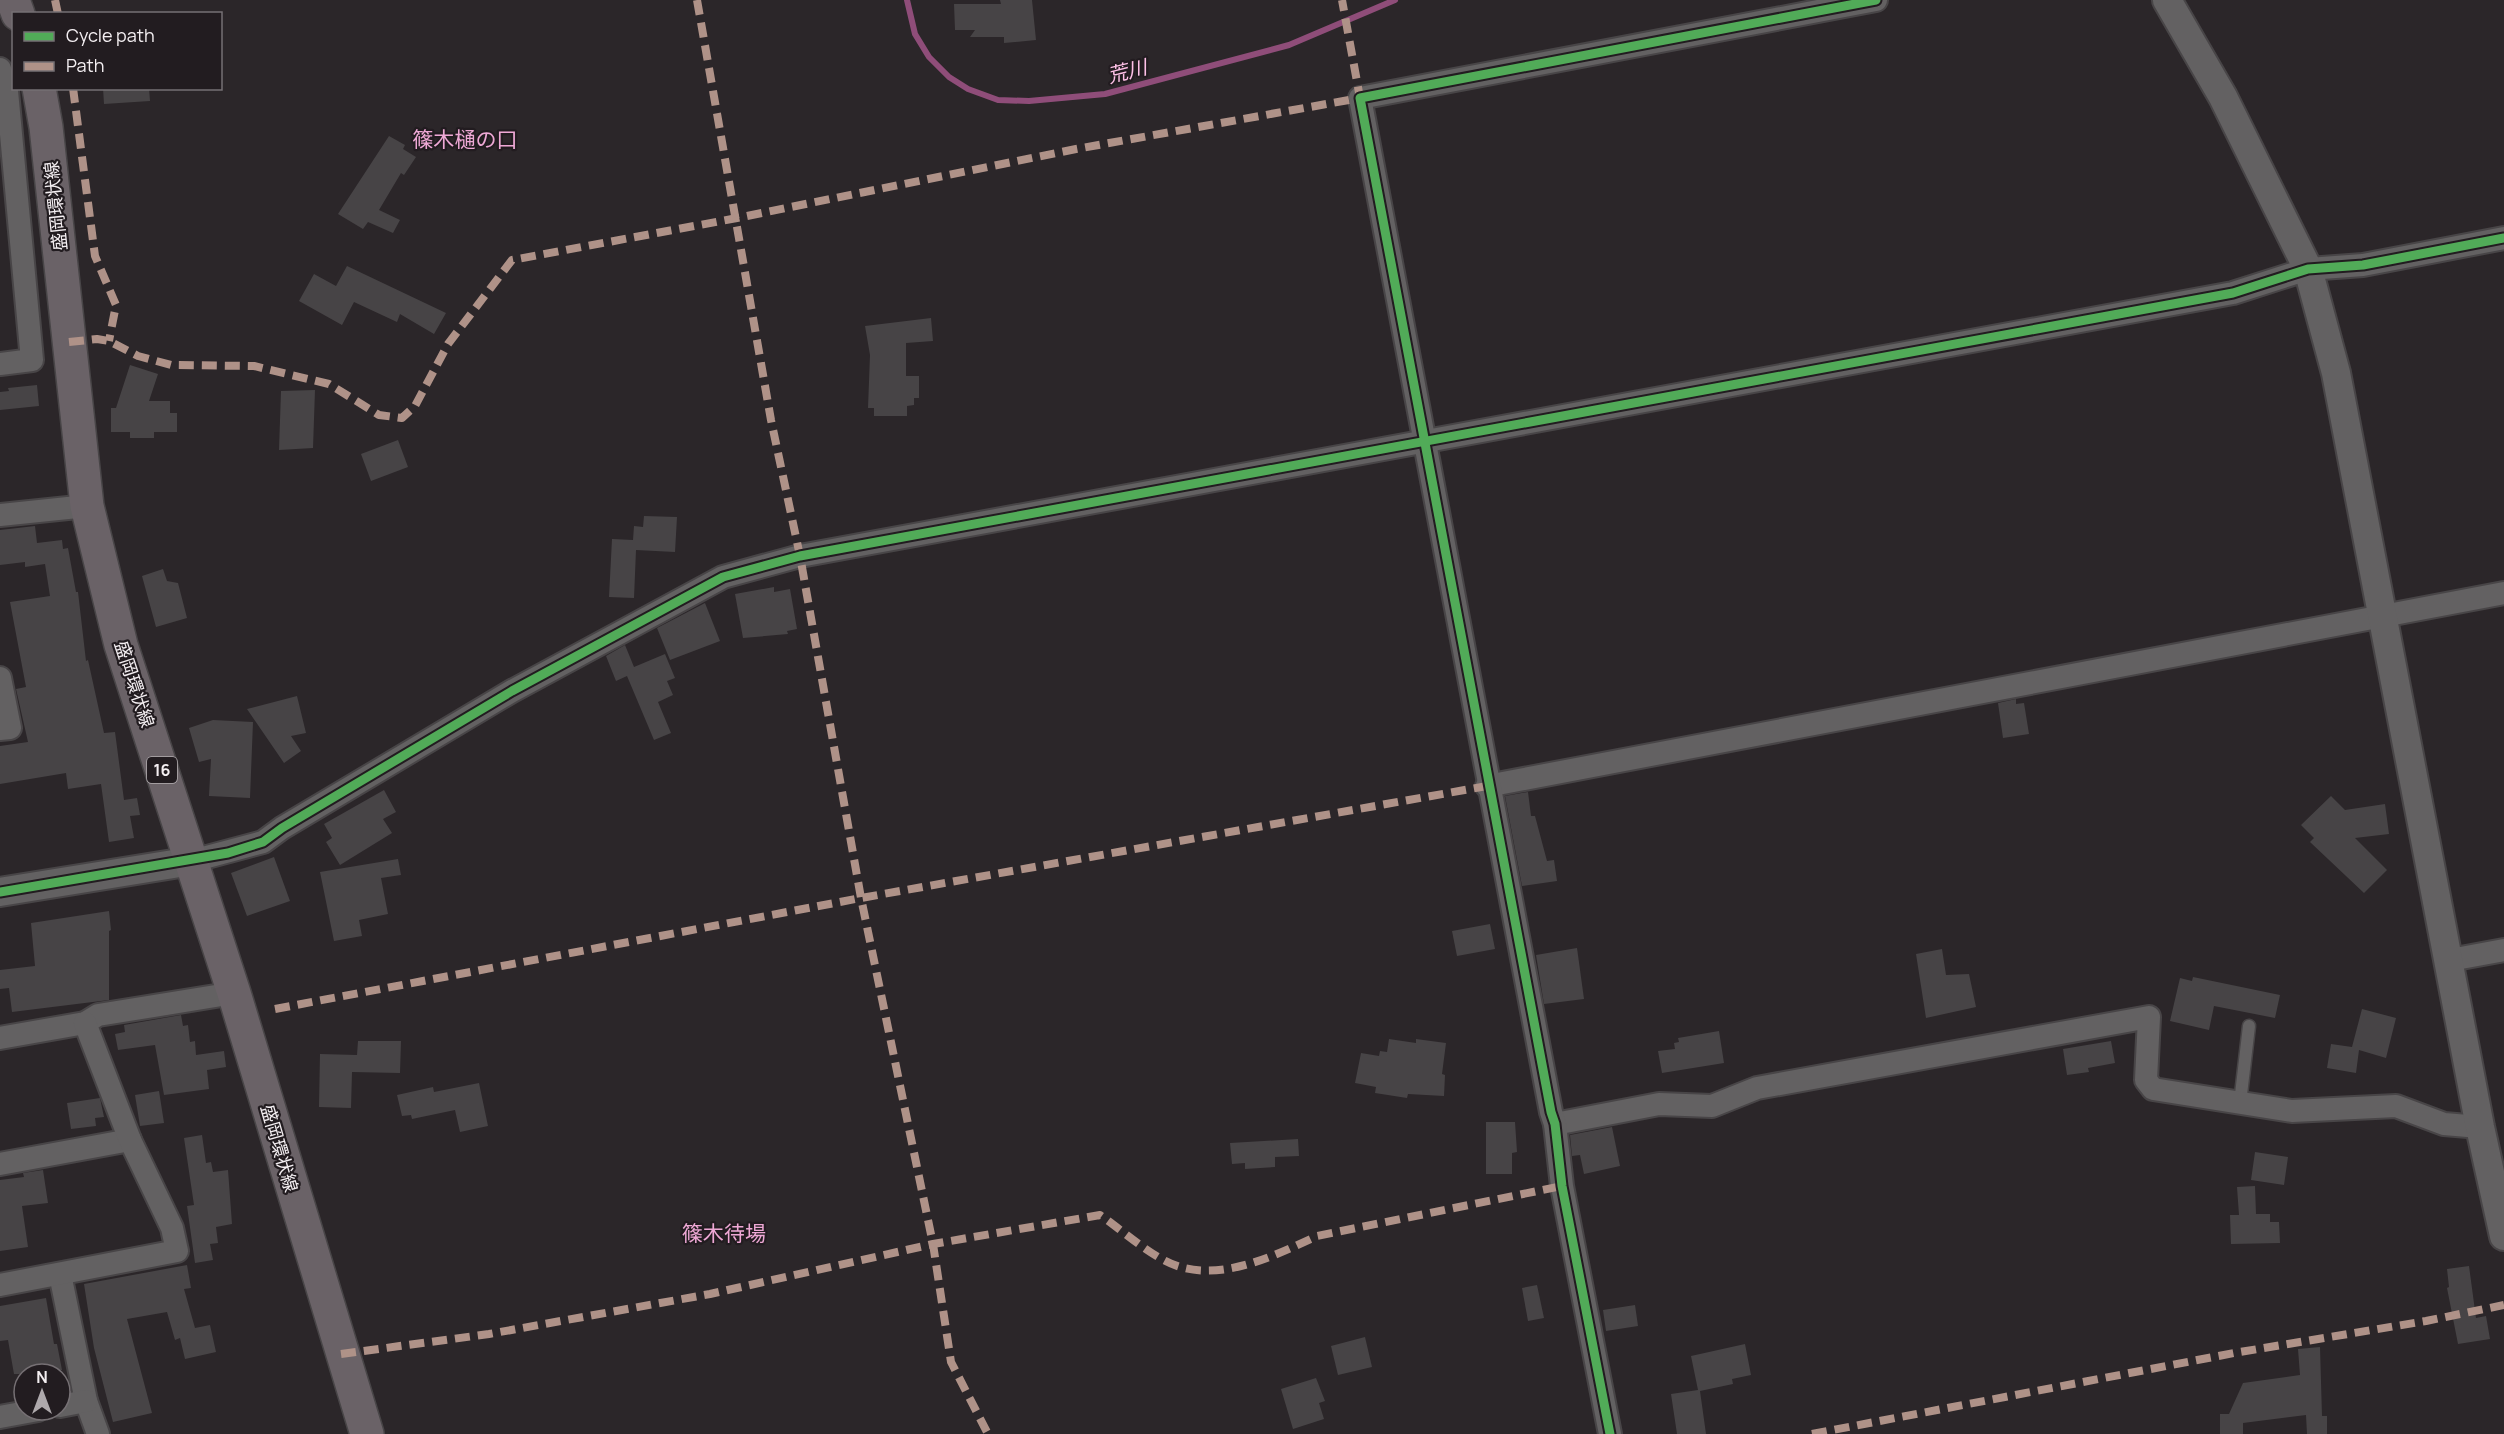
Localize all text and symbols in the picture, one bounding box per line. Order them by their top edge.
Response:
legend [12,12,222,90]
text: Cycle path [66,23,155,47]
text: Path [66,53,104,77]
water label: 荒川 [1104,53,1152,89]
district label: 篠木樋の口 [413,125,518,153]
street label: 盛岡環状線 [38,160,72,252]
street label: 盛岡環状線 [110,637,160,731]
road number: 16 [147,757,177,783]
street label: 盛岡環状線 [256,1101,304,1195]
district label: 篠木待場 [682,1219,766,1247]
north arrow [12,1362,72,1422]
text: N [36,1366,48,1388]

